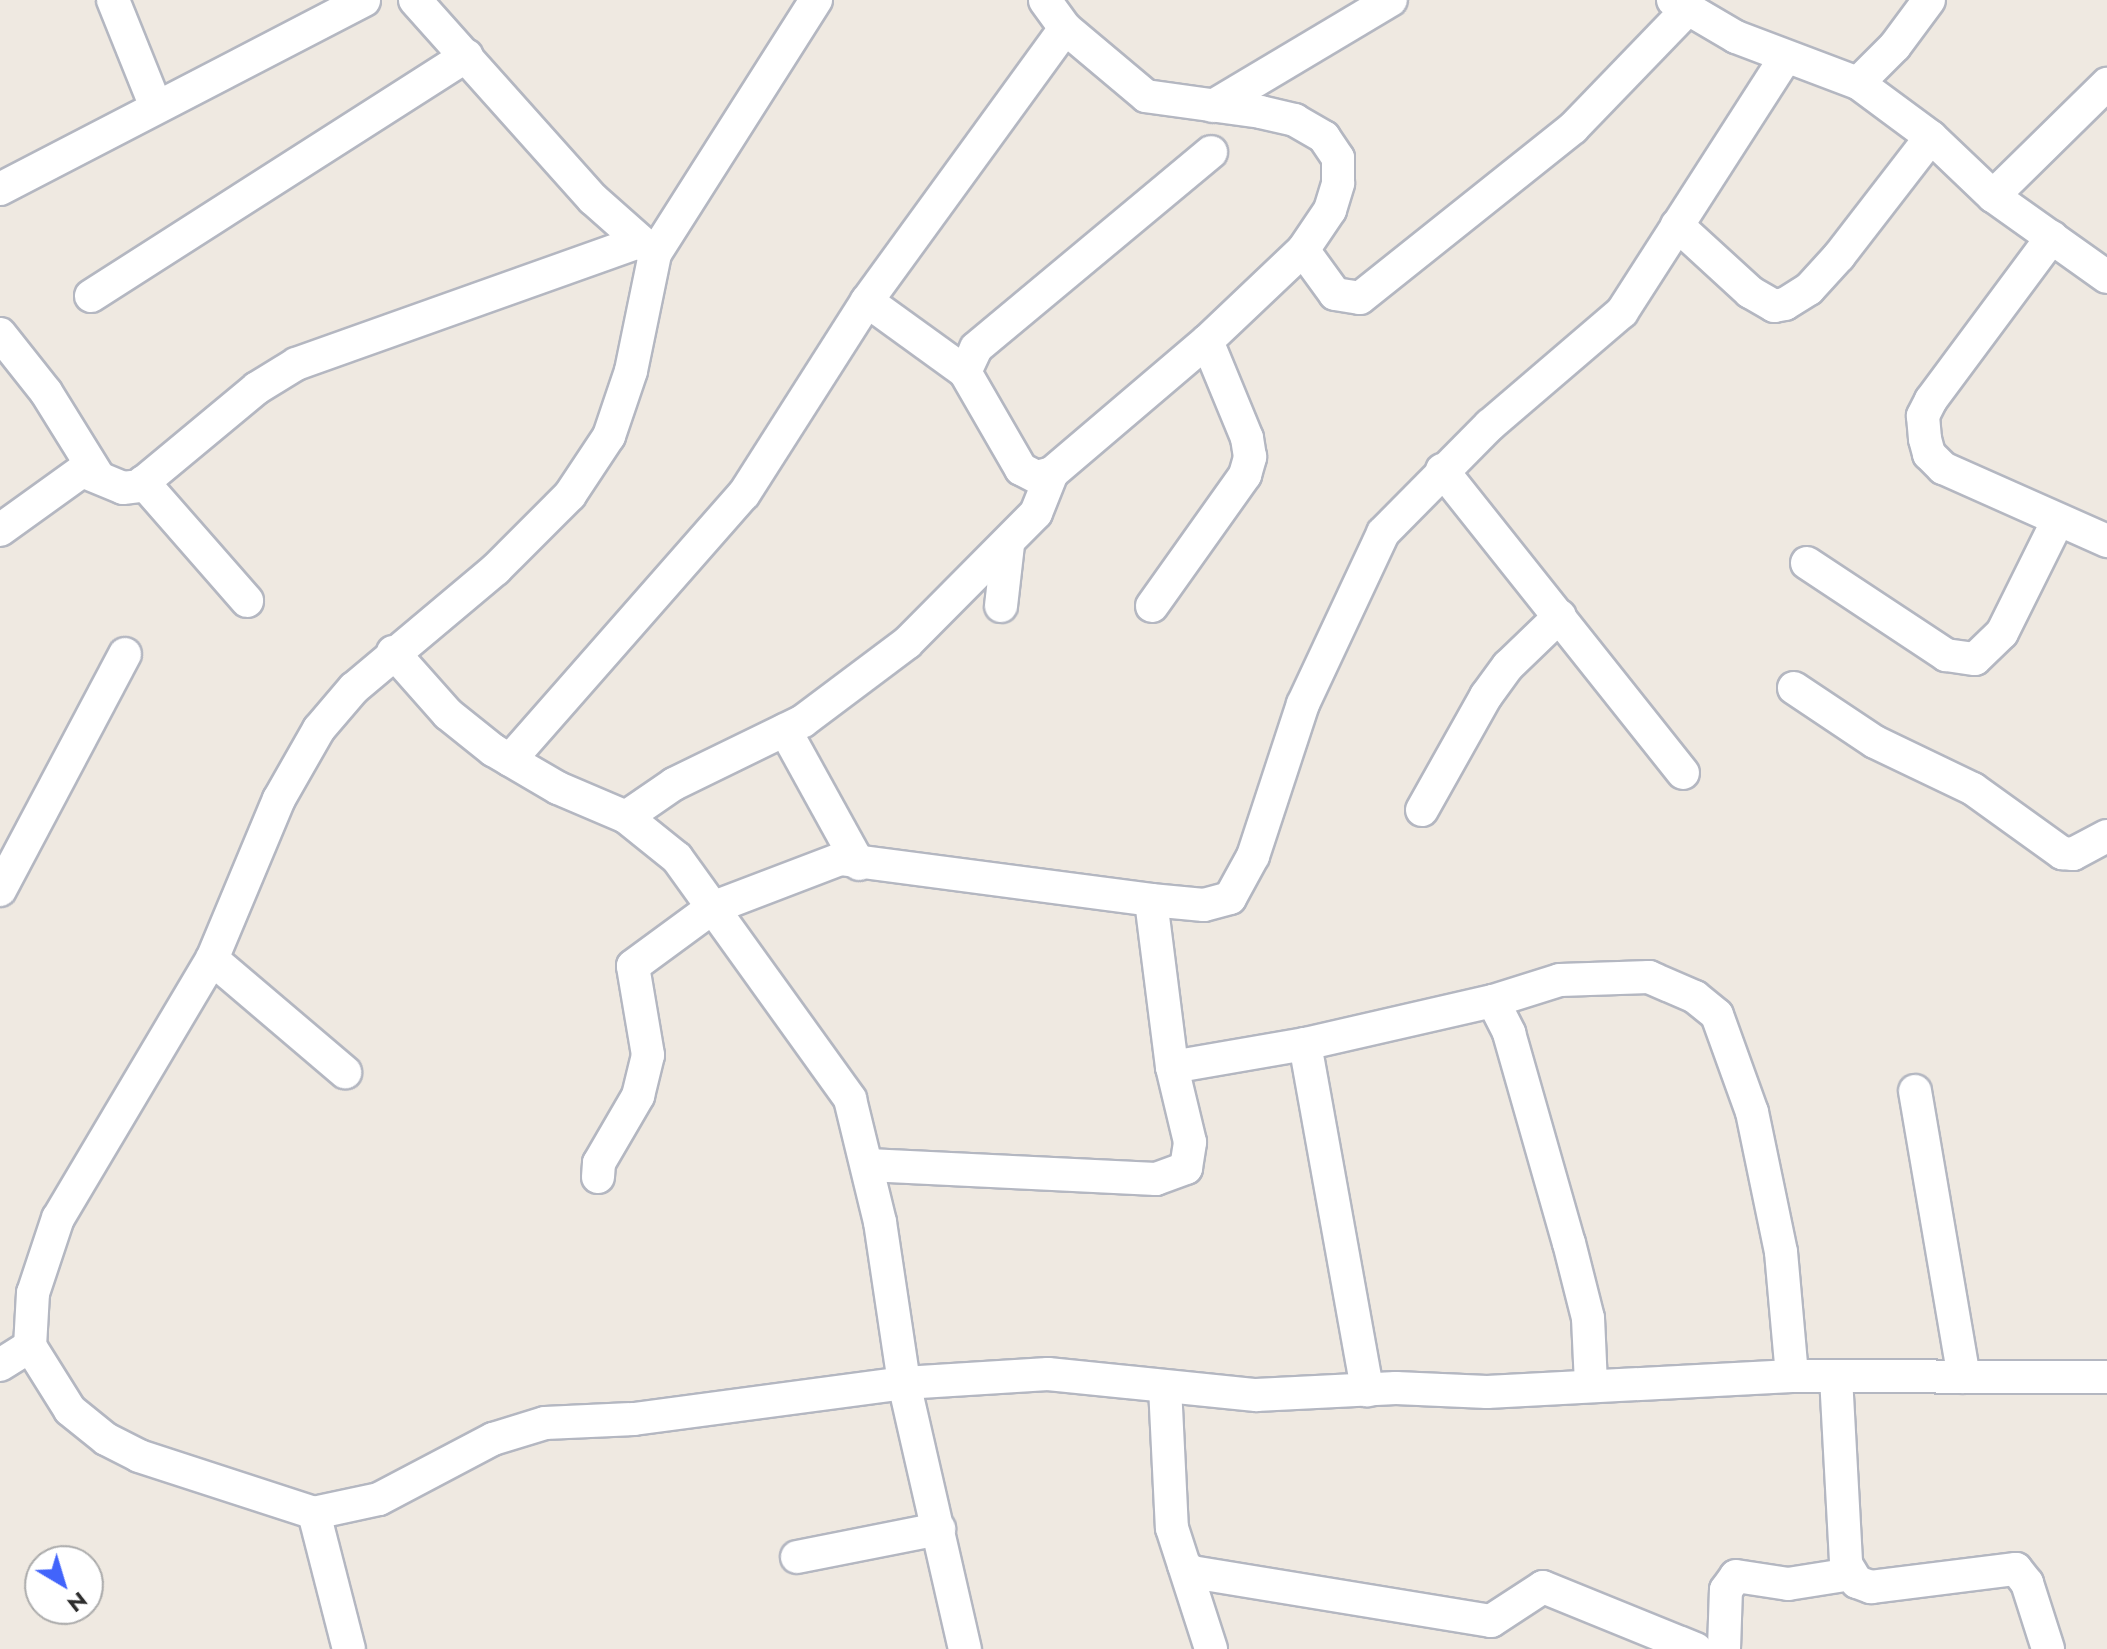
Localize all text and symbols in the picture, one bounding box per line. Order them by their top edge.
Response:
north arrow [24,1545,104,1625]
text: N [61,1584,94,1620]

